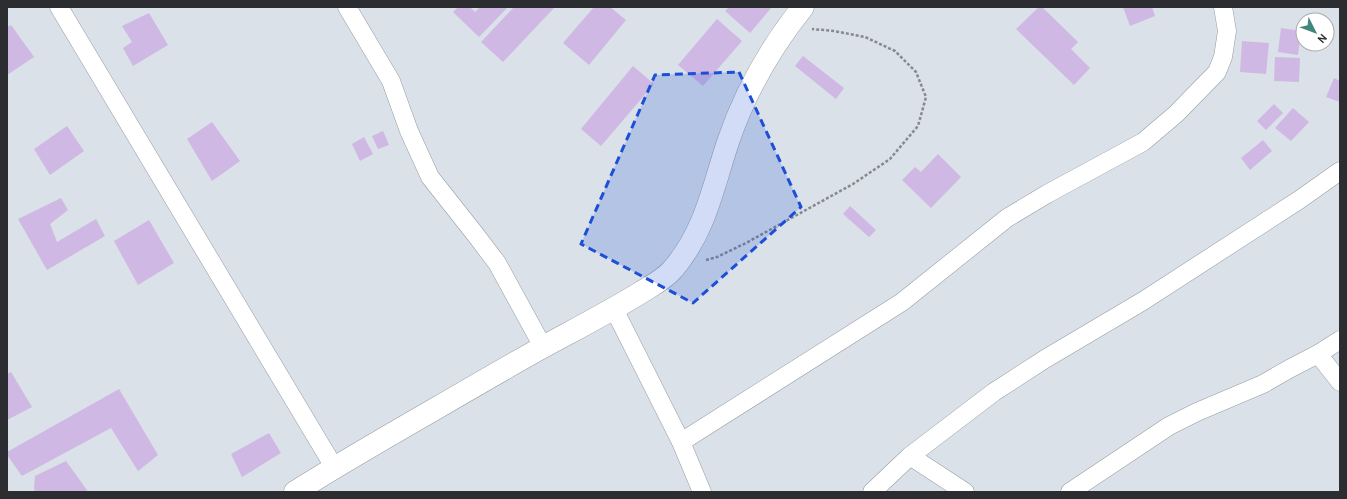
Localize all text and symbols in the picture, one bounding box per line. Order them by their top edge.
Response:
north arrow [1295,12,1335,52]
text: N [1315,31,1330,46]

